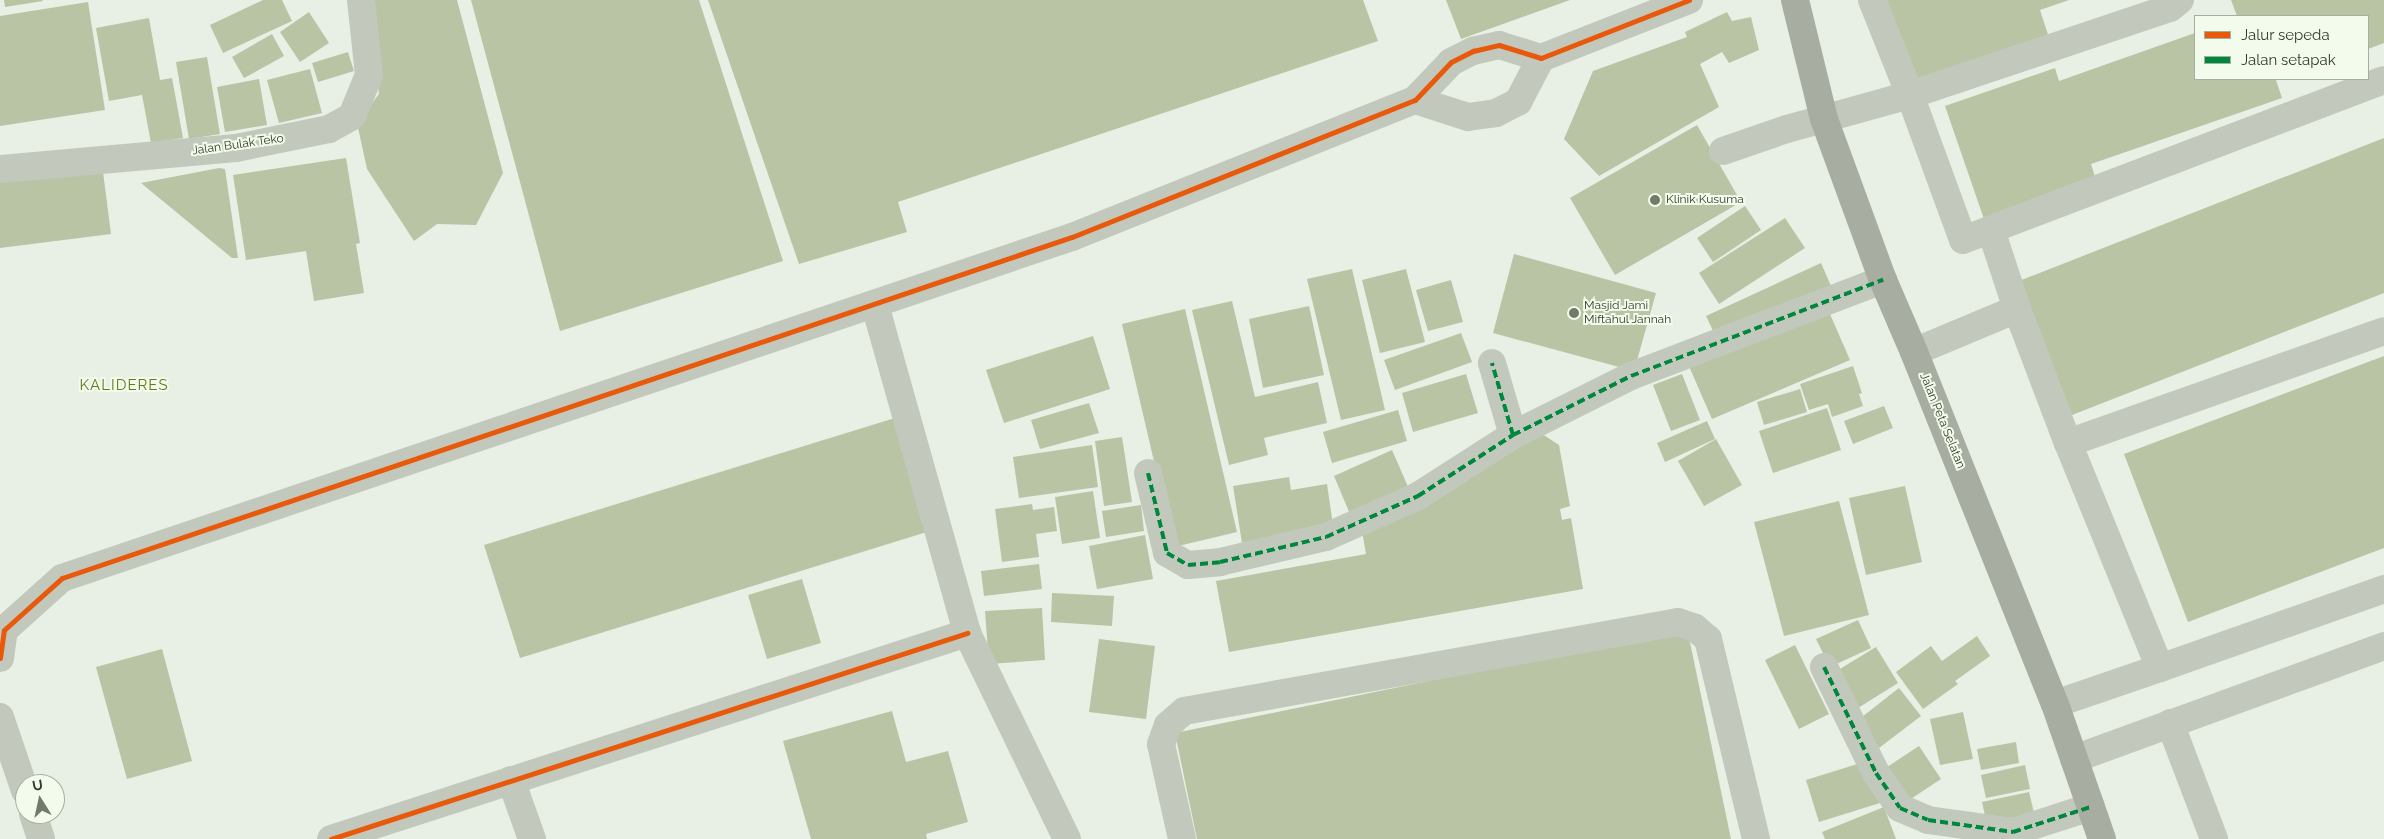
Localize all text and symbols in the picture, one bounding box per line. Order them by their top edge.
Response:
legend [2194,15,2369,80]
text: Jalur sepeda [2241,26,2330,44]
text: Jalan setapak [2241,51,2336,69]
street label: Jalan Bulak Teko [191,131,285,159]
marker: Klinik Kusuma [1648,193,1662,207]
place label: Klinik Kusuma [1666,193,1744,207]
place label: Masjid Jami Miftahul Jannah [1584,299,1672,327]
marker: Masjid Jami Miftahul Jannah [1568,307,1580,319]
street label: Jalan Peta Selatan [1916,371,1968,471]
district label: KALIDERES [78,377,170,395]
north arrow [15,774,65,824]
text: U [31,776,44,794]

